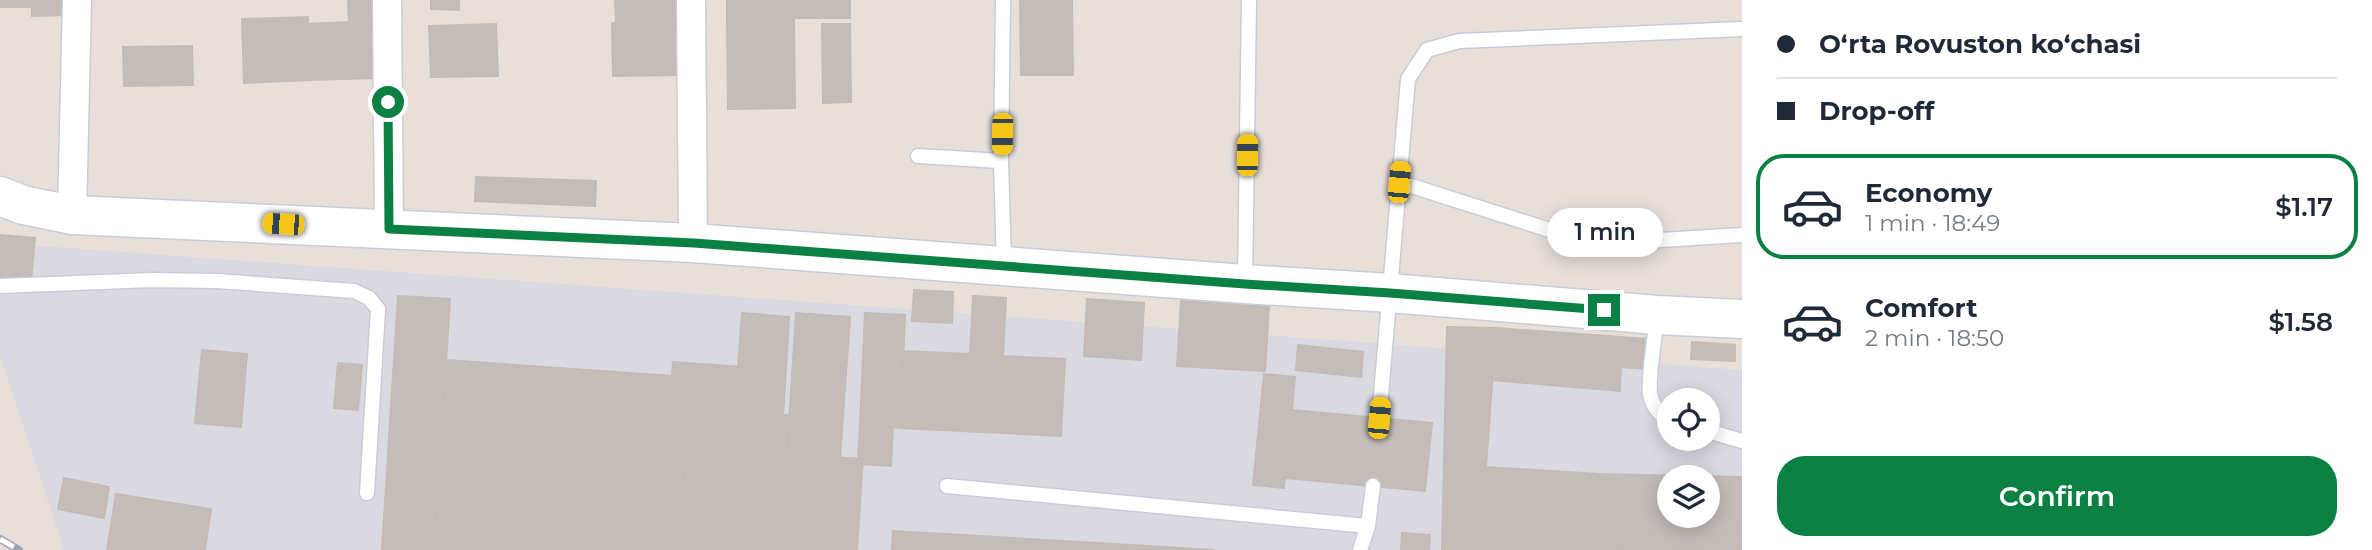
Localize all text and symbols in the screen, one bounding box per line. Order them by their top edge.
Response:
text: Oʻrta Rovuston koʻchasi [1819,28,2141,60]
route start [372,86,404,118]
text: Drop-off [1819,95,1934,127]
car [992,113,1013,155]
car [1237,134,1258,176]
car [1387,160,1412,204]
icon: car [1781,175,1844,238]
text: Economy [1865,177,1992,209]
text: $1.17 [2275,191,2333,223]
callout: 1 min [1546,208,1662,258]
text: 1 min · 18:49 [1865,209,2000,237]
car [262,212,305,236]
text: 1 min [1574,218,1636,246]
icon: car [1781,290,1844,353]
text: Comfort [1865,292,1977,324]
route end [1588,294,1620,326]
text: $1.58 [2269,306,2333,338]
text: 2 min · 18:50 [1865,324,2004,352]
map controls [1657,388,1720,528]
button: locate [1657,388,1720,451]
car [1367,396,1392,440]
button: Confirm [1777,456,2337,536]
button: layers [1657,465,1720,528]

